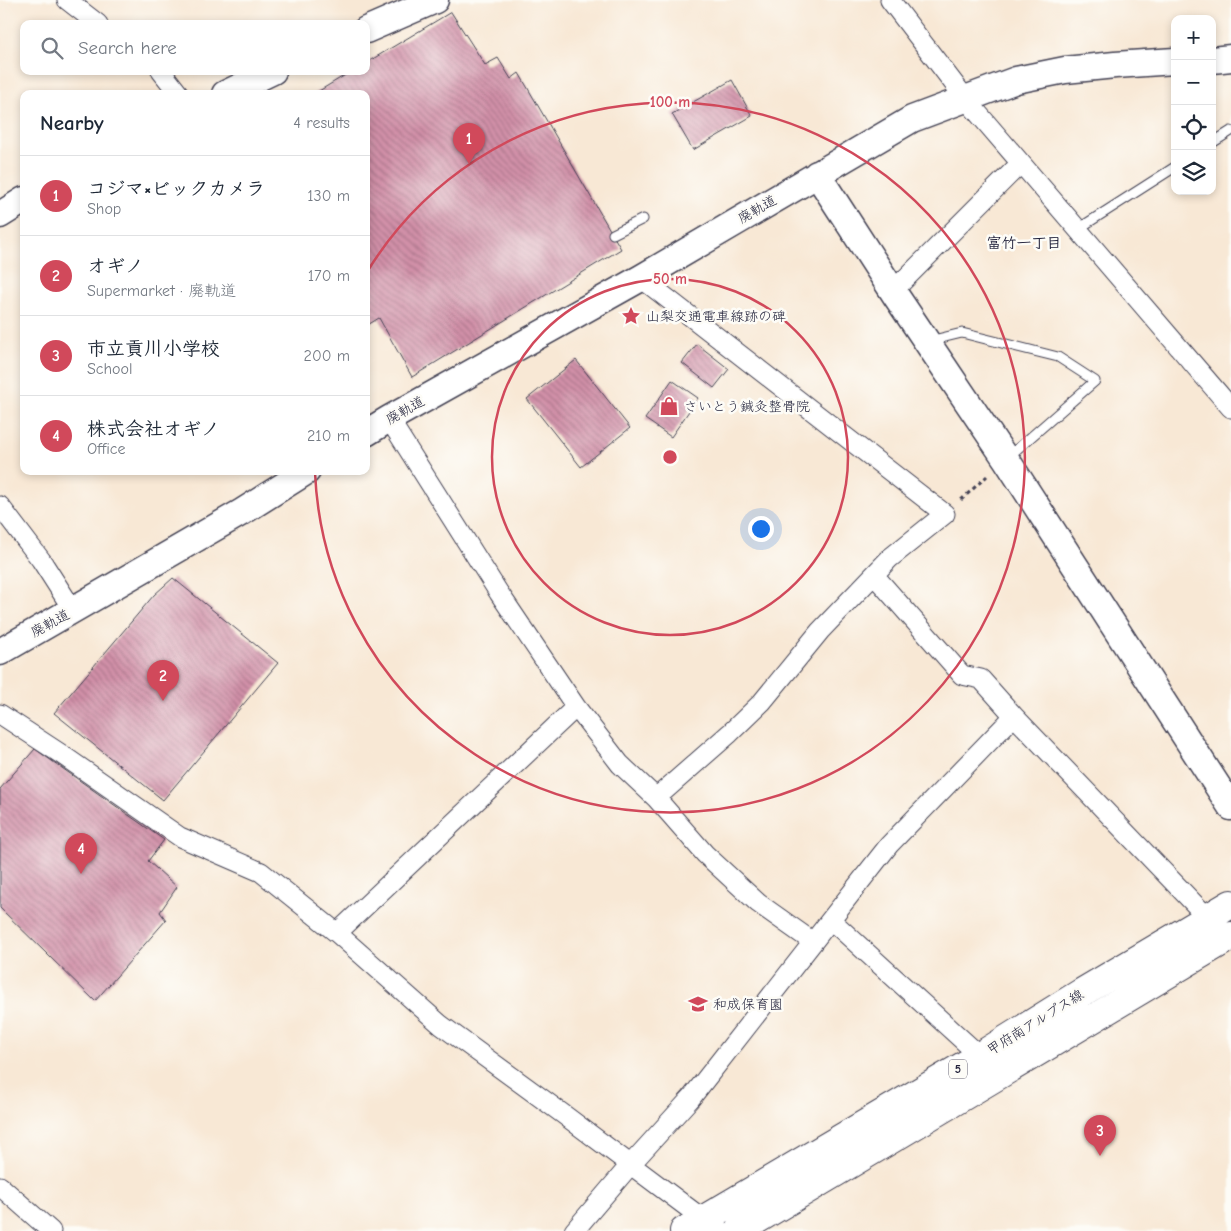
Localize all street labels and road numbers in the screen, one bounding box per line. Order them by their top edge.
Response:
street label: 廃軌道 [735,192,780,227]
street label: 廃軌道 [383,393,428,428]
street label: 廃軌道 [28,606,73,641]
street label: 甲府南アルプス線 [984,986,1087,1059]
road number: 5 [949,1060,967,1078]

